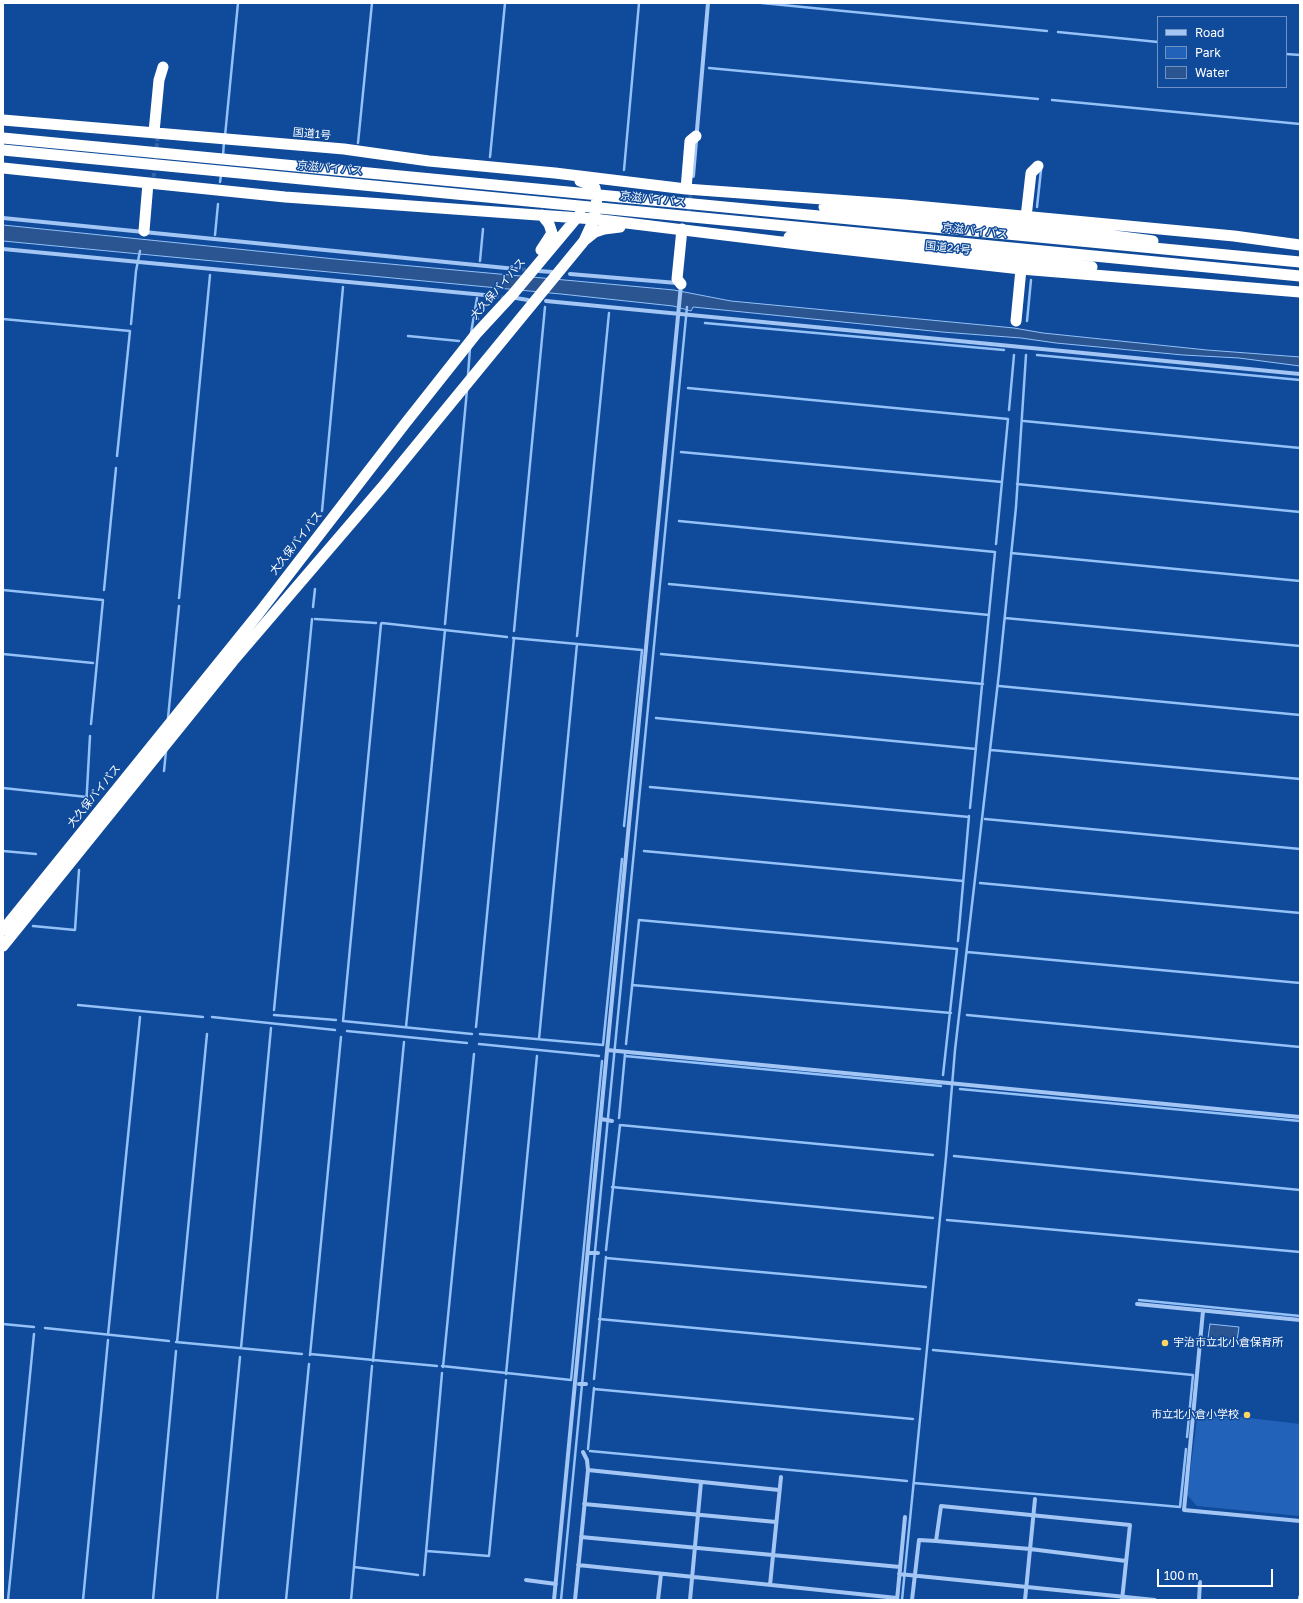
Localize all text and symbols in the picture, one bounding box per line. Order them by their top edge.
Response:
legend [1157,16,1287,88]
text: Road [1195,25,1224,40]
text: Park [1195,45,1221,60]
text: Water [1195,65,1229,80]
street label: 国道1号 [292,126,332,142]
street label: 京滋バイパス [297,159,363,177]
street label: 京滋バイパス [619,189,687,209]
street label: 京滋バイパス [941,221,1009,241]
street label: 国道24号 [924,239,972,257]
street label: 大久保バイパス [468,256,528,322]
street label: 大久保バイパス [267,509,325,577]
street label: 大久保バイパス [65,762,123,830]
place label: 宇治市立北小倉保育所 [1173,1336,1283,1350]
marker: 宇治市立北小倉保育所 [1160,1338,1170,1348]
place label: 市立北小倉小学校 [1151,1408,1239,1422]
marker: 市立北小倉小学校 [1242,1410,1252,1420]
scale bar [1159,1561,1275,1587]
text: 100 m [1164,1568,1198,1583]

